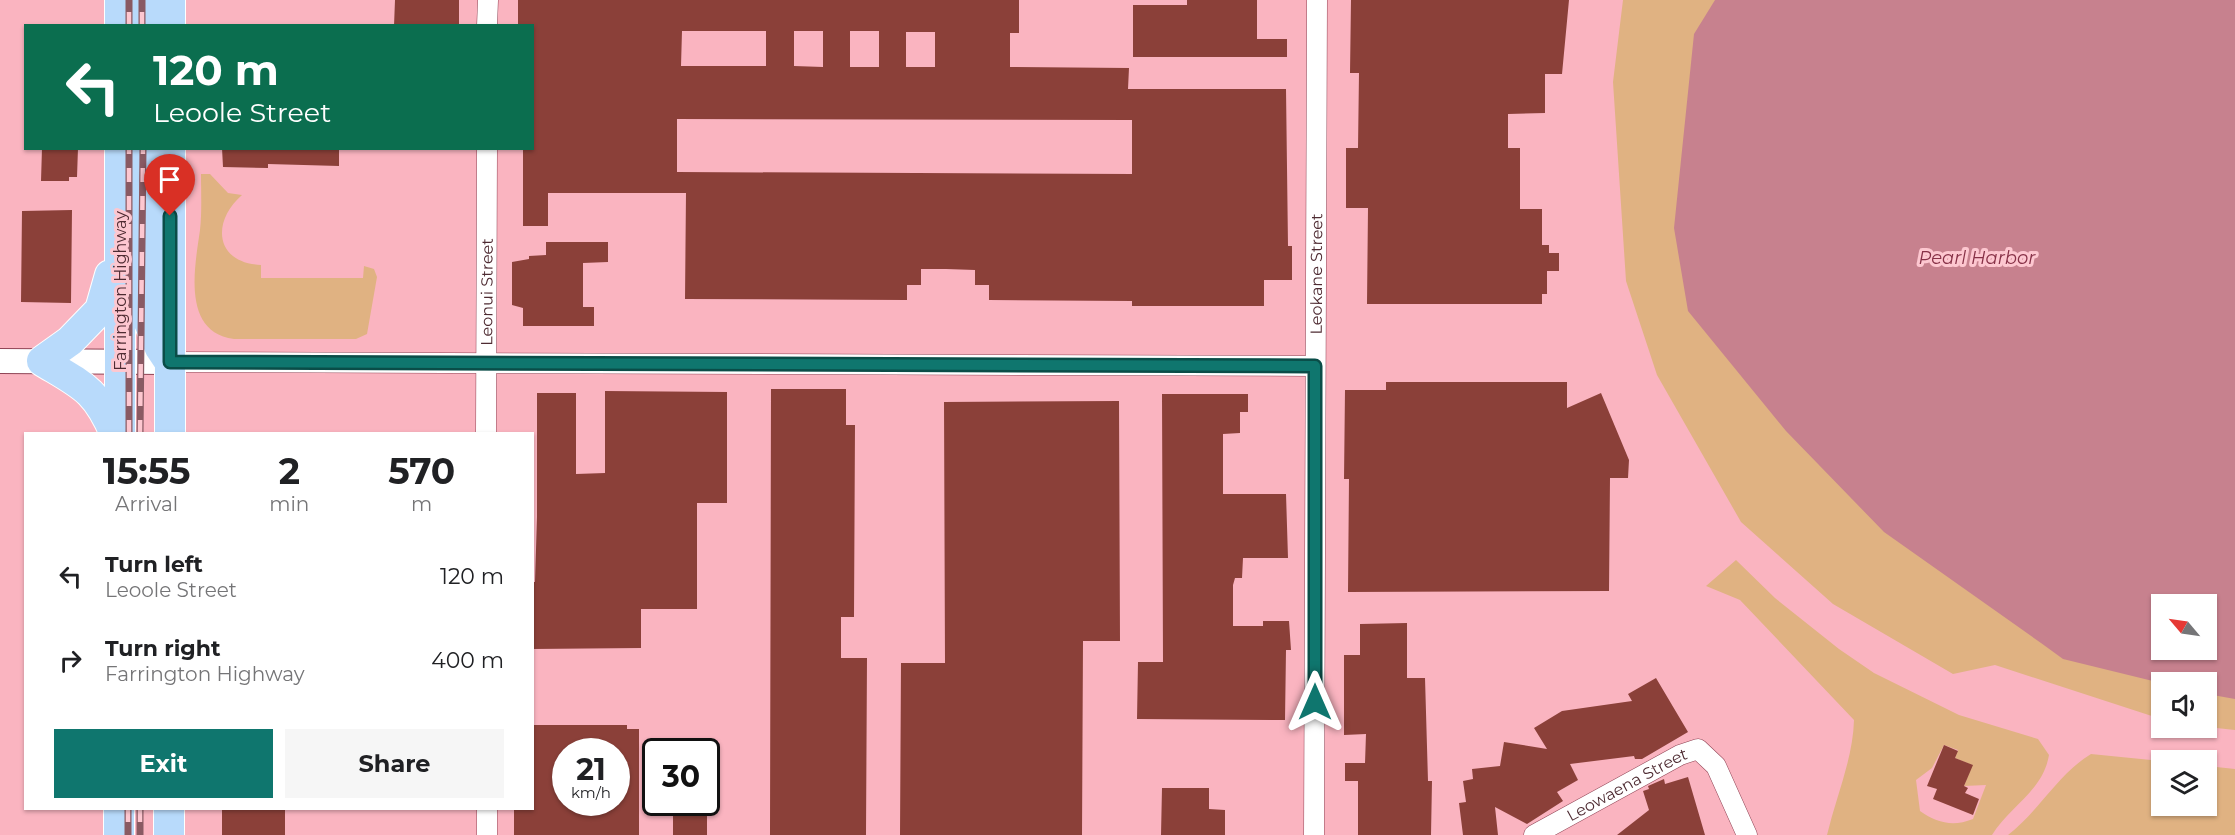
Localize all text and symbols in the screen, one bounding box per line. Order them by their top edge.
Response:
text: 120 m [153,44,279,96]
icon: left [54,48,132,126]
text: Leoole Street [153,96,331,129]
pin [144,154,195,216]
icon: arrive [153,163,186,196]
street label: Farrington Highway [111,211,130,371]
street label: Leokane Street [1307,213,1326,335]
street label: Leonui Street [477,238,497,346]
water label: Pearl Harbor [1918,247,2036,269]
text: 15:55 [103,449,190,493]
text: 2 [279,449,300,493]
text: 570 [388,449,455,493]
text: Arrival [115,492,178,516]
text: min [269,492,309,516]
text: m [411,492,432,516]
text: Turn left [105,551,203,578]
icon: left [54,560,87,593]
text: 120 m [440,563,504,590]
text: Leoole Street [105,578,237,602]
north arrow [2151,594,2217,660]
map controls [2151,594,2217,816]
text: Turn right [105,635,220,662]
icon: right [54,644,87,677]
text: 400 m [431,647,504,674]
text: Farrington Highway [105,662,305,686]
position arrow [1283,670,1347,734]
button: sound [2151,672,2217,738]
button: Exit [54,729,273,798]
button: Share [285,729,504,798]
speed limit sign: 30 [642,738,720,816]
street label: Leowaena Street [1564,744,1690,825]
button: layers [2151,750,2217,816]
text: 21 [576,751,606,788]
text: km/h [571,783,611,802]

